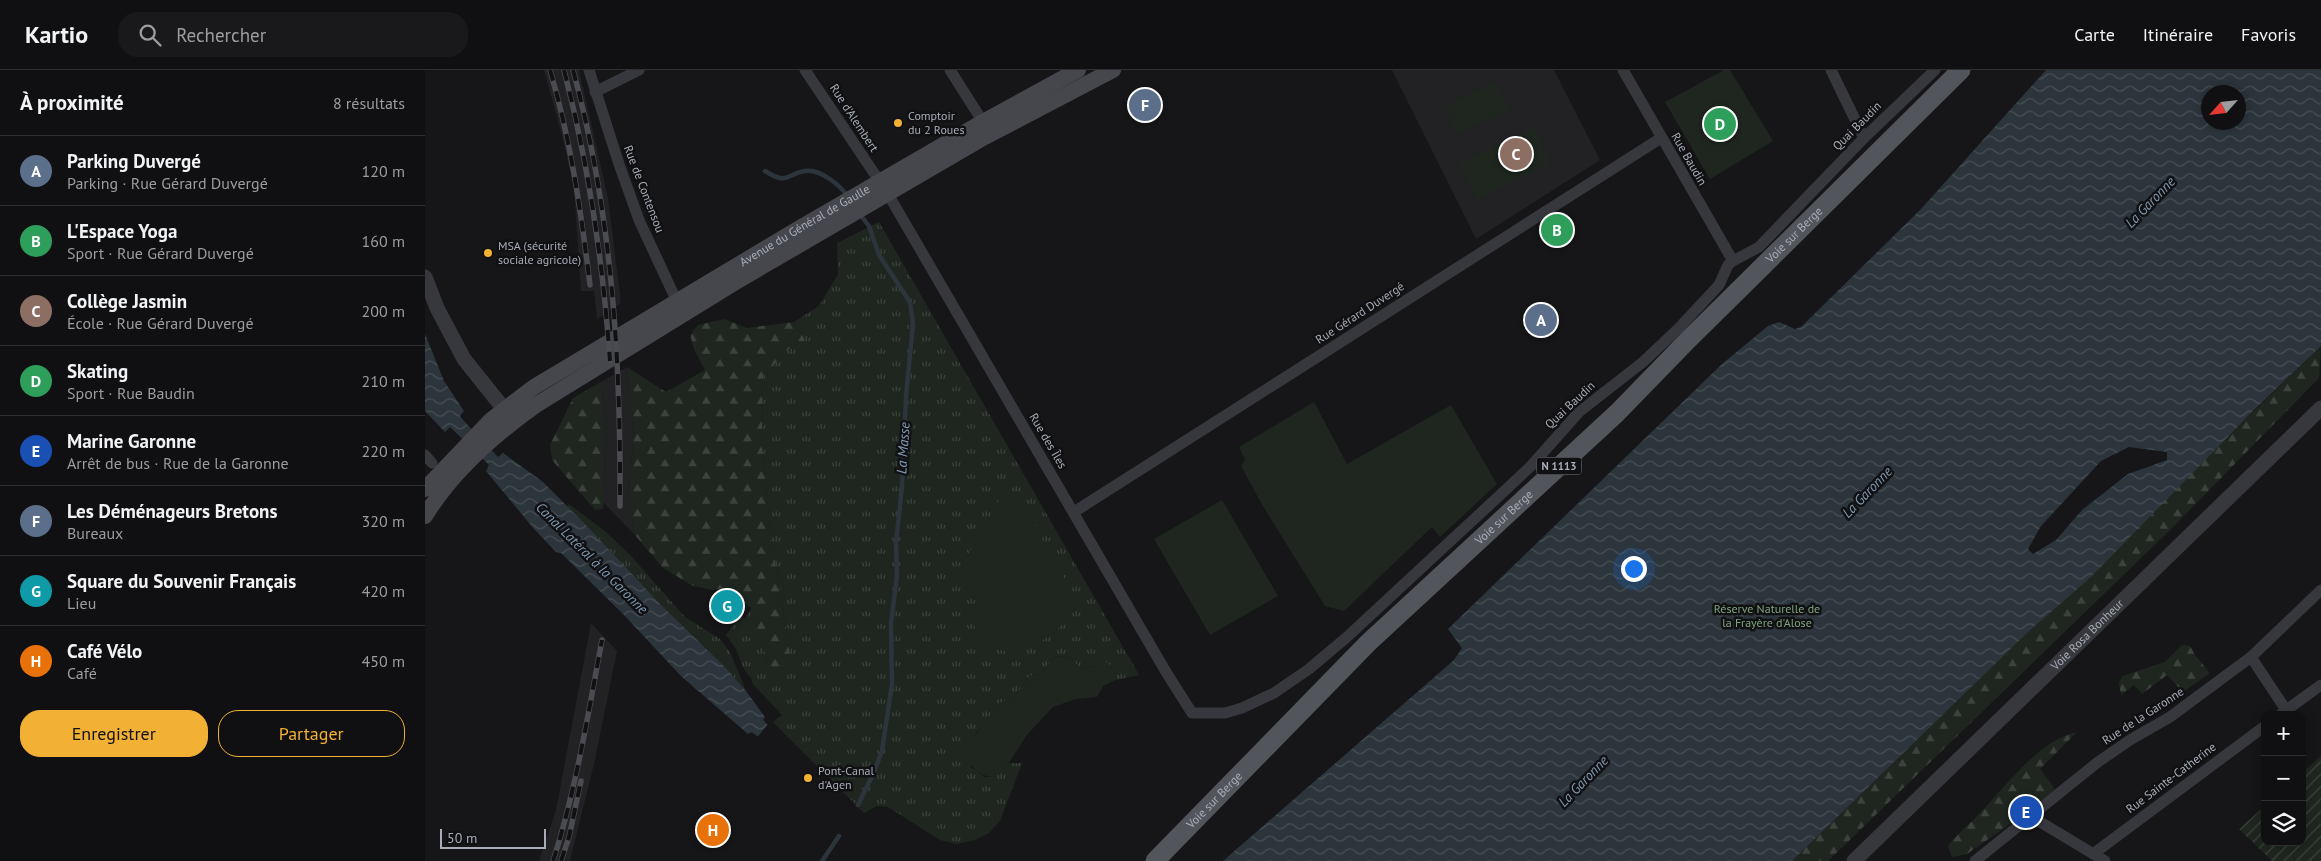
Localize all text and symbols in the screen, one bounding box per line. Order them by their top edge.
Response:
search box [118,12,468,57]
text: Kartio [25,19,88,50]
icon: search [136,21,164,49]
text: Rechercher [176,23,266,47]
text: Carte [2074,23,2115,46]
text: Itinéraire [2143,23,2213,46]
text: Favoris [2241,23,2296,46]
street label: Rue d'Alembert [827,81,882,154]
north arrow [2201,85,2246,130]
pin: F [1129,86,1161,124]
text: À proximité [20,89,124,116]
text: 8 résultats [333,93,405,113]
street label: Quai Baudin [1829,98,1884,153]
pin: D [1704,105,1736,143]
place label: Comptoir du 2 Roues [908,108,965,137]
marker: Comptoir du 2 Roues [892,117,904,129]
street label: Rue Baudin [1668,130,1711,188]
pin: C [1500,135,1532,173]
street label: Rue de Contensou [621,143,668,235]
text: Parking Duvergé [67,149,201,173]
text: A [31,161,41,181]
text: 120 m [362,161,405,181]
water label: La Garonne [2121,172,2179,231]
text: Parking · Rue Gérard Duvergé [67,173,268,193]
street label: Avenue du Général de Gaulle [737,181,872,269]
street label: Voie sur Berge [1762,203,1825,267]
pin: B [1541,211,1573,249]
text: L'Espace Yoga [67,219,177,243]
text: B [31,231,41,251]
text: 160 m [362,231,405,251]
place label: MSA (sécurité sociale agricole) [498,238,581,267]
text: Sport · Rue Gérard Duvergé [67,243,254,263]
marker: MSA (sécurité sociale agricole) [482,247,494,259]
street label: Rue Gérard Duvergé [1313,278,1407,347]
text: Collège Jasmin [67,289,187,313]
text: C [32,301,40,321]
text: 200 m [362,301,405,321]
pin: A [1525,301,1557,339]
text: École · Rue Gérard Duvergé [67,313,254,333]
text: Skating [67,359,128,383]
text: D [31,371,41,391]
text: 210 m [362,371,405,391]
street label: Quai Baudin [1542,378,1598,432]
text: Sport · Rue Baudin [67,383,195,403]
street label: Rue des Îles [1027,410,1070,471]
water label: La Masse [892,421,914,475]
text: Marine Garonne [67,429,196,453]
text: E [32,441,40,461]
text: 220 m [362,441,405,461]
text: Arrêt de bus · Rue de la Garonne [67,453,289,473]
road number: N 1113 [1537,458,1581,474]
water label: La Garonne [1838,462,1896,521]
street label: Voie sur Berge [1471,486,1536,548]
water label: Canal Latéral à la Garonne [532,498,652,618]
text: Les Déménageurs Bretons [67,499,277,523]
text: F [32,511,40,531]
text: 320 m [362,511,405,531]
text: Bureaux [67,523,123,543]
your location [1621,556,1647,582]
text: Square du Souvenir Français [67,569,296,593]
text: G [31,581,41,601]
text: 420 m [362,581,405,601]
pin: G [711,587,743,625]
text: Lieu [67,593,96,613]
street label: Voie Rosa Bonheur [2047,596,2126,674]
park label: Réserve Naturelle de la Frayère d'Alose [1714,601,1820,630]
text: Café Vélo [67,639,142,663]
text: H [31,651,41,671]
text: 450 m [362,651,405,671]
text: Café [67,663,97,683]
street label: Rue de la Garonne [2099,684,2186,748]
button: Enregistrer [20,710,208,757]
button: Partager [218,710,405,757]
map controls [2261,711,2306,846]
button: + [2261,711,2306,756]
street label: Rue Sainte-Catherine [2123,739,2219,816]
water label: La Garonne [1554,751,1612,810]
button: − [2261,756,2306,801]
place label: Pont-Canal d'Agen [818,763,874,792]
street label: Voie sur Berge [1182,768,1245,832]
marker: Pont-Canal d'Agen [802,772,814,784]
pin: E [2010,793,2042,831]
button: layers [2261,801,2306,846]
pin: H [697,811,729,849]
scale bar [440,826,546,849]
text: 50 m [447,829,477,847]

